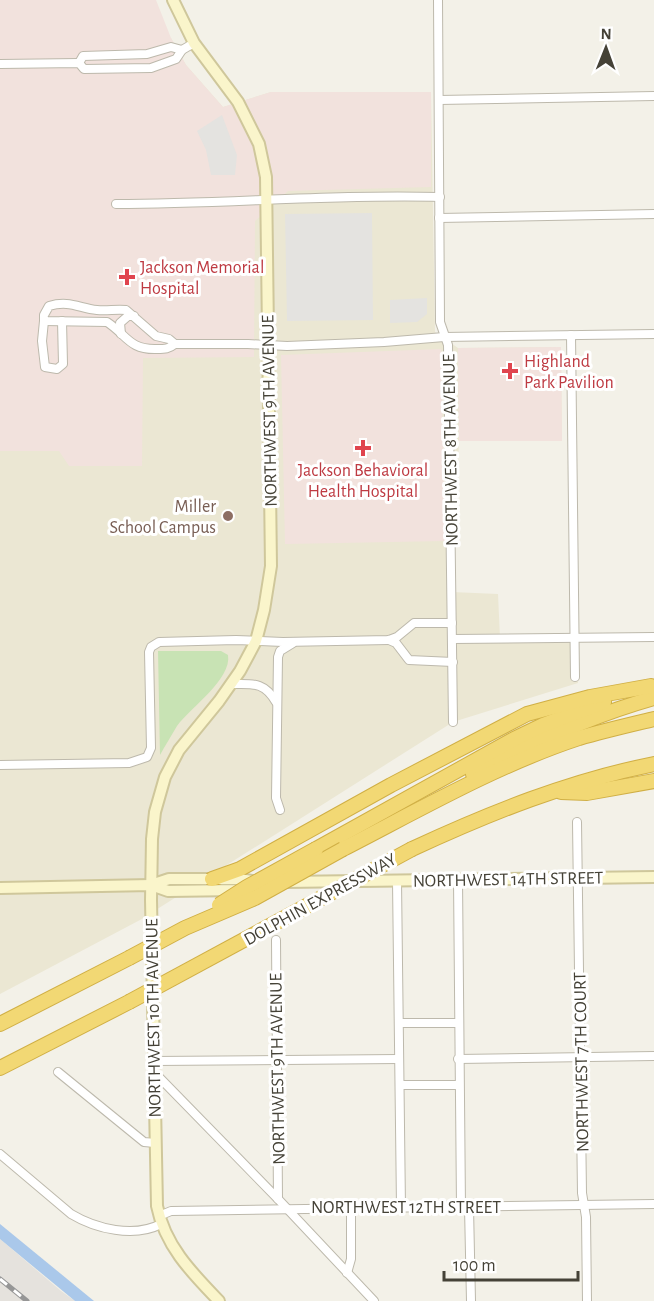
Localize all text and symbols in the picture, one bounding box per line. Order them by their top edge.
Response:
north arrow [576,18,636,78]
text: N [601,26,612,42]
place label: Jackson Memorial Hospital [140,259,264,298]
marker: Jackson Memorial Hospital [118,268,136,286]
street label: NORTHWEST 9TH AVENUE [259,315,281,507]
place label: Highland Park Pavilion [524,353,614,392]
street label: NORTHWEST 8TH AVENUE [440,354,462,546]
marker: Highland Park Pavilion [501,362,519,380]
marker: Jackson Behavioral Health Hospital [354,439,372,457]
place label: Jackson Behavioral Health Hospital [298,462,428,501]
place label: Miller School Campus [110,498,216,537]
marker: Miller School Campus [221,509,235,523]
street label: DOLPHIN EXPRESSWAY [241,850,400,949]
street label: NORTHWEST 14TH STREET [413,869,604,891]
street label: NORTHWEST 10TH AVENUE [143,918,165,1118]
street label: NORTHWEST 7TH COURT [571,972,593,1152]
street label: NORTHWEST 9TH AVENUE [267,973,289,1165]
street label: NORTHWEST 12TH STREET [311,1199,501,1217]
scale bar [444,1244,578,1282]
text: 100 m [453,1257,496,1275]

